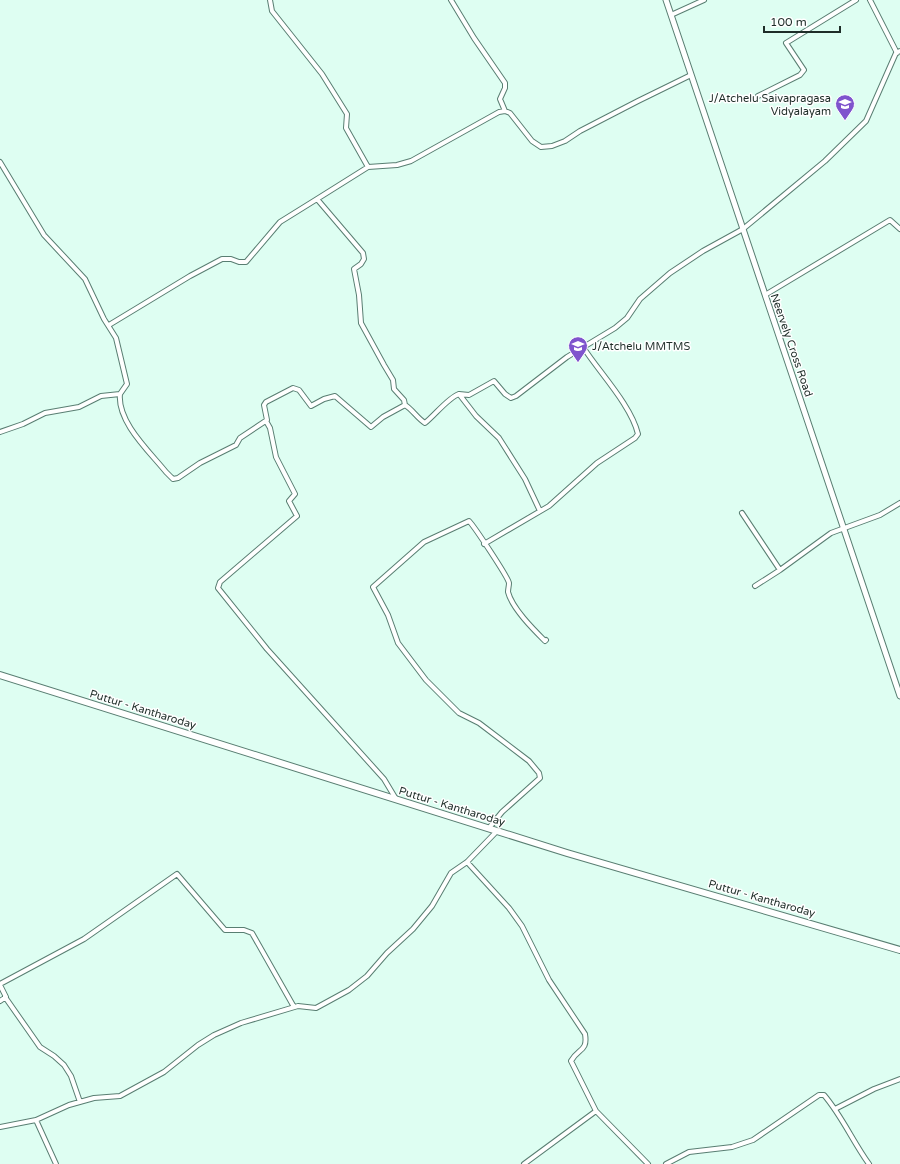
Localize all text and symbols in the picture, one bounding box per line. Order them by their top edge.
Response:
scale bar [764,8,840,34]
text: 100 m [770,15,807,29]
place label: J/Atchelu Saivapragasa Vidyalayam [709,92,831,118]
school or university icon: J/Atchelu Saivapragasa Vidyalayam [834,93,856,121]
street label: Neervely Cross Road [768,292,815,398]
school or university icon: J/Atchelu MMTMS [567,335,589,363]
place label: J/Atchelu MMTMS [592,340,690,353]
street label: Puttur - Kantharoday [88,687,198,732]
street label: Puttur - Kantharoday [397,784,507,829]
street label: Puttur - Kantharoday [707,877,817,920]

